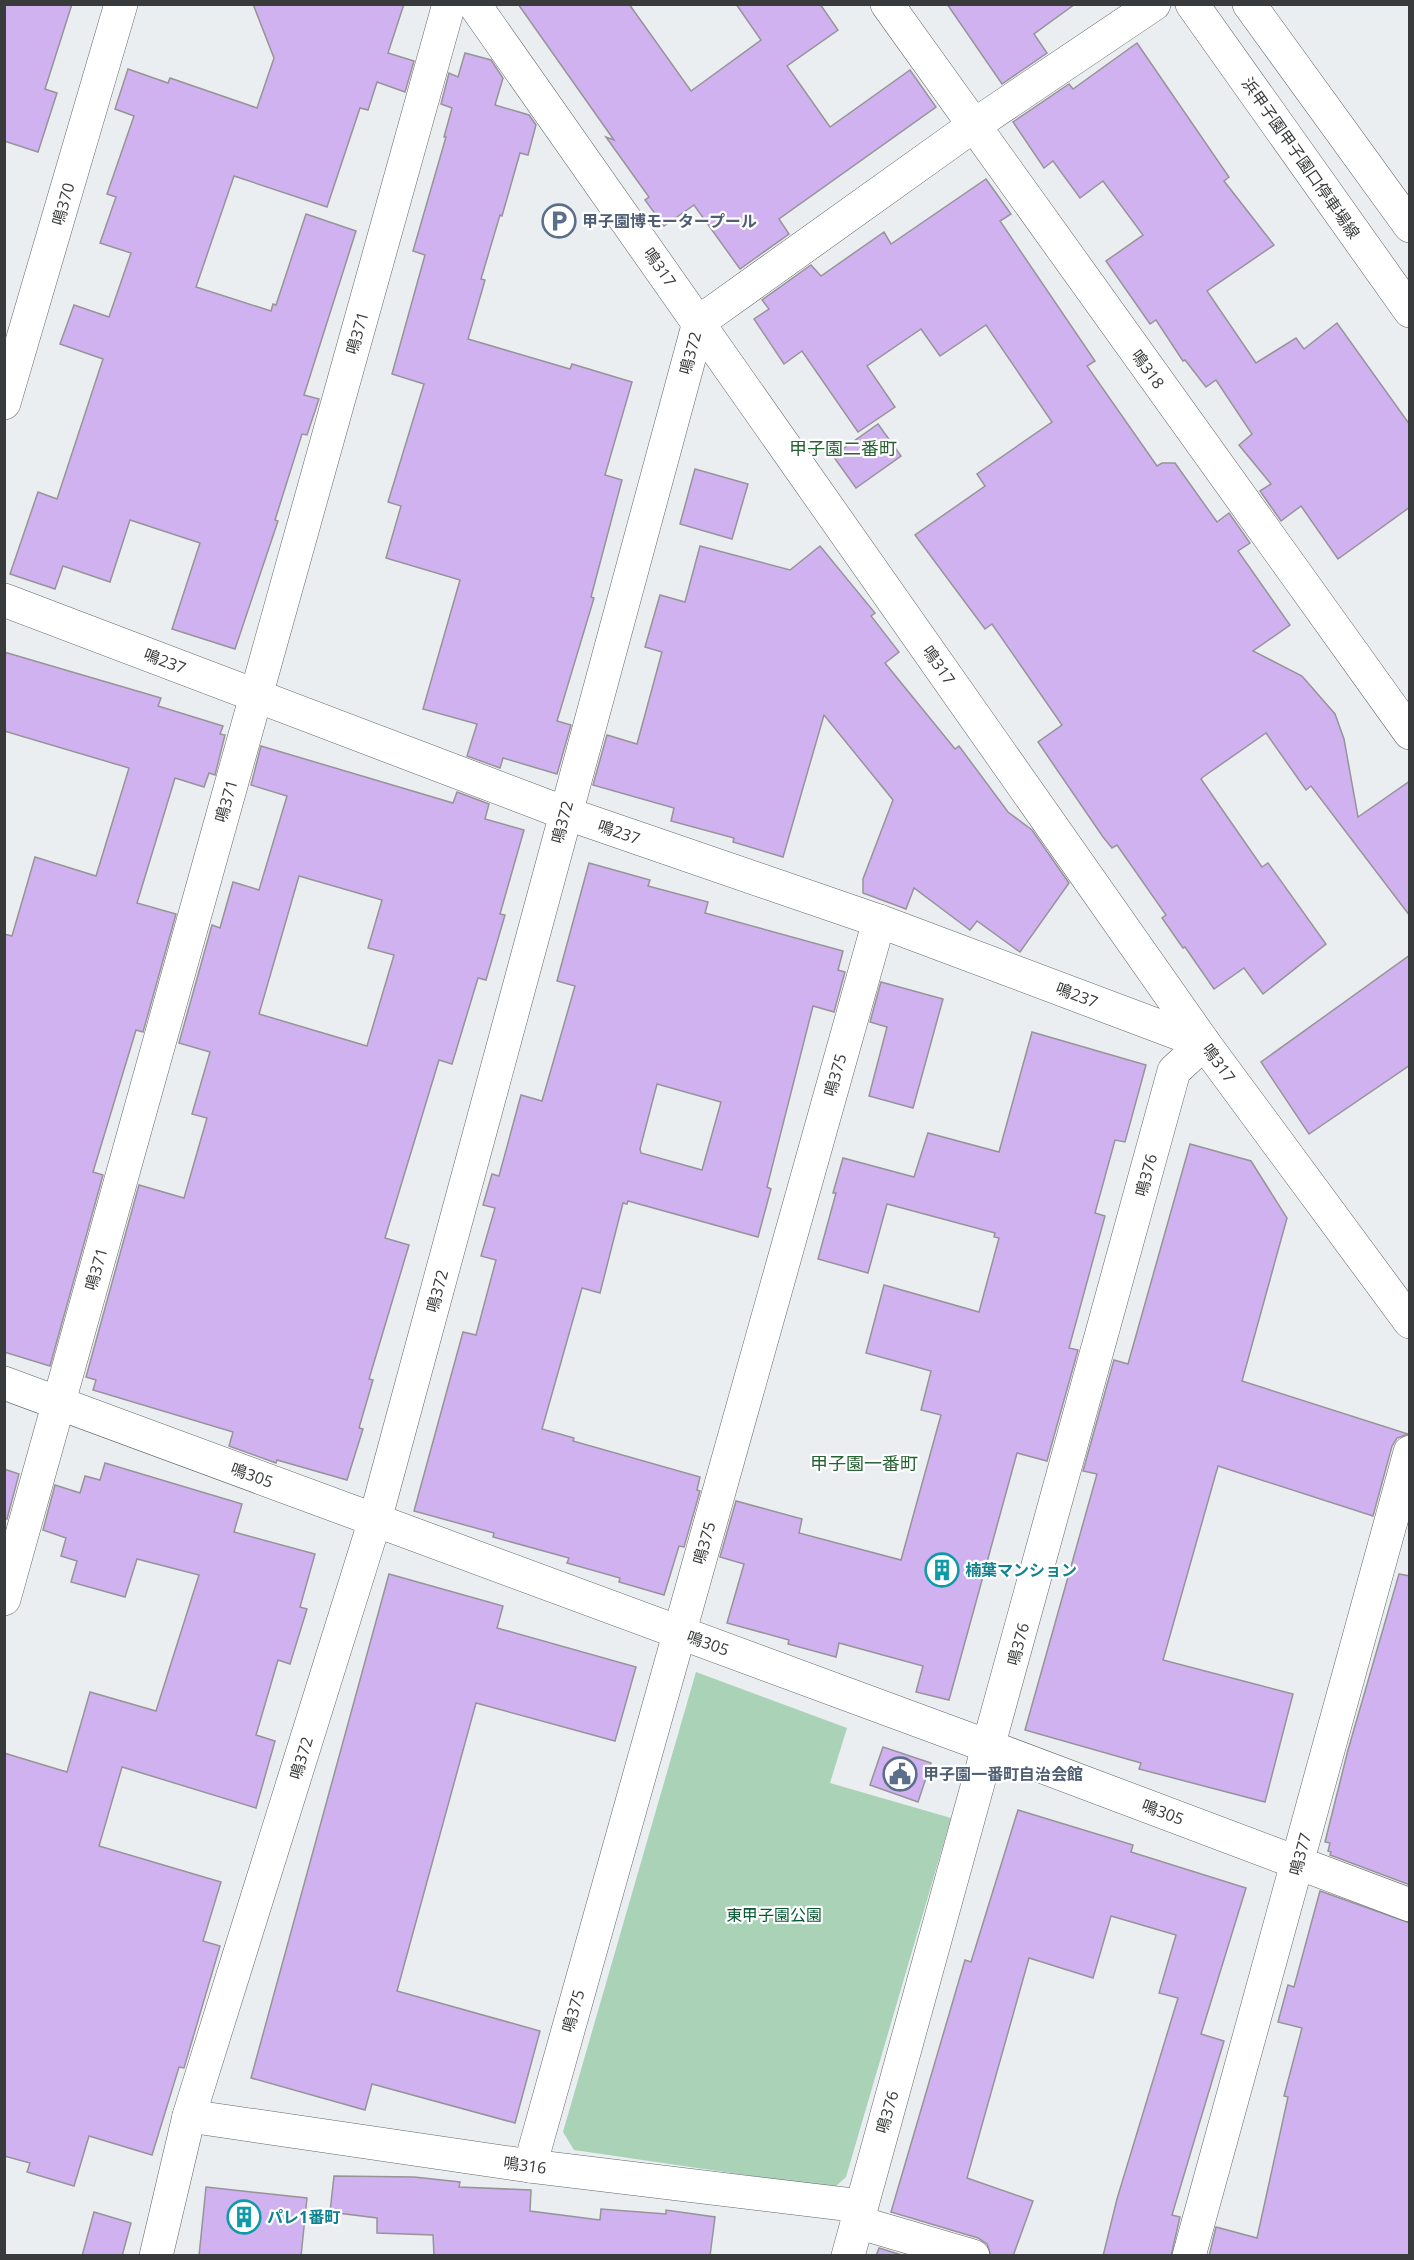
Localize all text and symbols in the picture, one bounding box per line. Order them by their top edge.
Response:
street label: 浜甲子園甲子園口停車場線 [1237,73,1365,243]
street label: 鳴370 [46,180,80,228]
parking icon: 甲子園博モータープール [541,203,577,239]
place label: 甲子園博モータープール [582,210,757,232]
street label: 鳴317 [639,243,681,291]
street label: 鳴371 [340,309,374,357]
street label: 鳴372 [674,329,706,377]
street label: 鳴318 [1126,345,1170,393]
district label: 甲子園二番町 [789,436,897,460]
street label: 鳴317 [918,641,960,689]
street label: 鳴237 [141,643,189,679]
street label: 鳴371 [209,777,243,825]
street label: 鳴372 [546,798,578,846]
street label: 鳴237 [595,815,643,849]
street label: 鳴237 [1053,977,1101,1013]
street label: 鳴317 [1197,1039,1241,1087]
street label: 鳴375 [818,1051,852,1099]
street label: 鳴376 [1130,1151,1162,1199]
street label: 鳴371 [79,1245,113,1293]
street label: 鳴372 [421,1267,453,1315]
district label: 甲子園一番町 [810,1451,918,1475]
street label: 鳴305 [228,1457,276,1493]
street label: 鳴375 [687,1519,721,1567]
building icon: 楠葉マンション [924,1552,960,1588]
place label: 楠葉マンション [965,1559,1077,1581]
street label: 鳴376 [1002,1620,1034,1668]
street label: 鳴305 [684,1625,732,1661]
street label: 鳴372 [284,1734,318,1782]
public building icon: 甲子園一番町自治会館 [882,1756,918,1792]
place label: 甲子園一番町自治会館 [923,1763,1083,1785]
street label: 鳴305 [1139,1794,1187,1830]
street label: 鳴377 [1284,1830,1316,1878]
park label: 東甲子園公園 [726,1904,822,1926]
street label: 鳴375 [556,1987,590,2035]
street label: 鳴376 [870,2088,904,2136]
street label: 鳴316 [502,2151,548,2179]
building icon: パレ1番町 [226,2199,262,2235]
place label: パレ1番町 [267,2206,340,2228]

